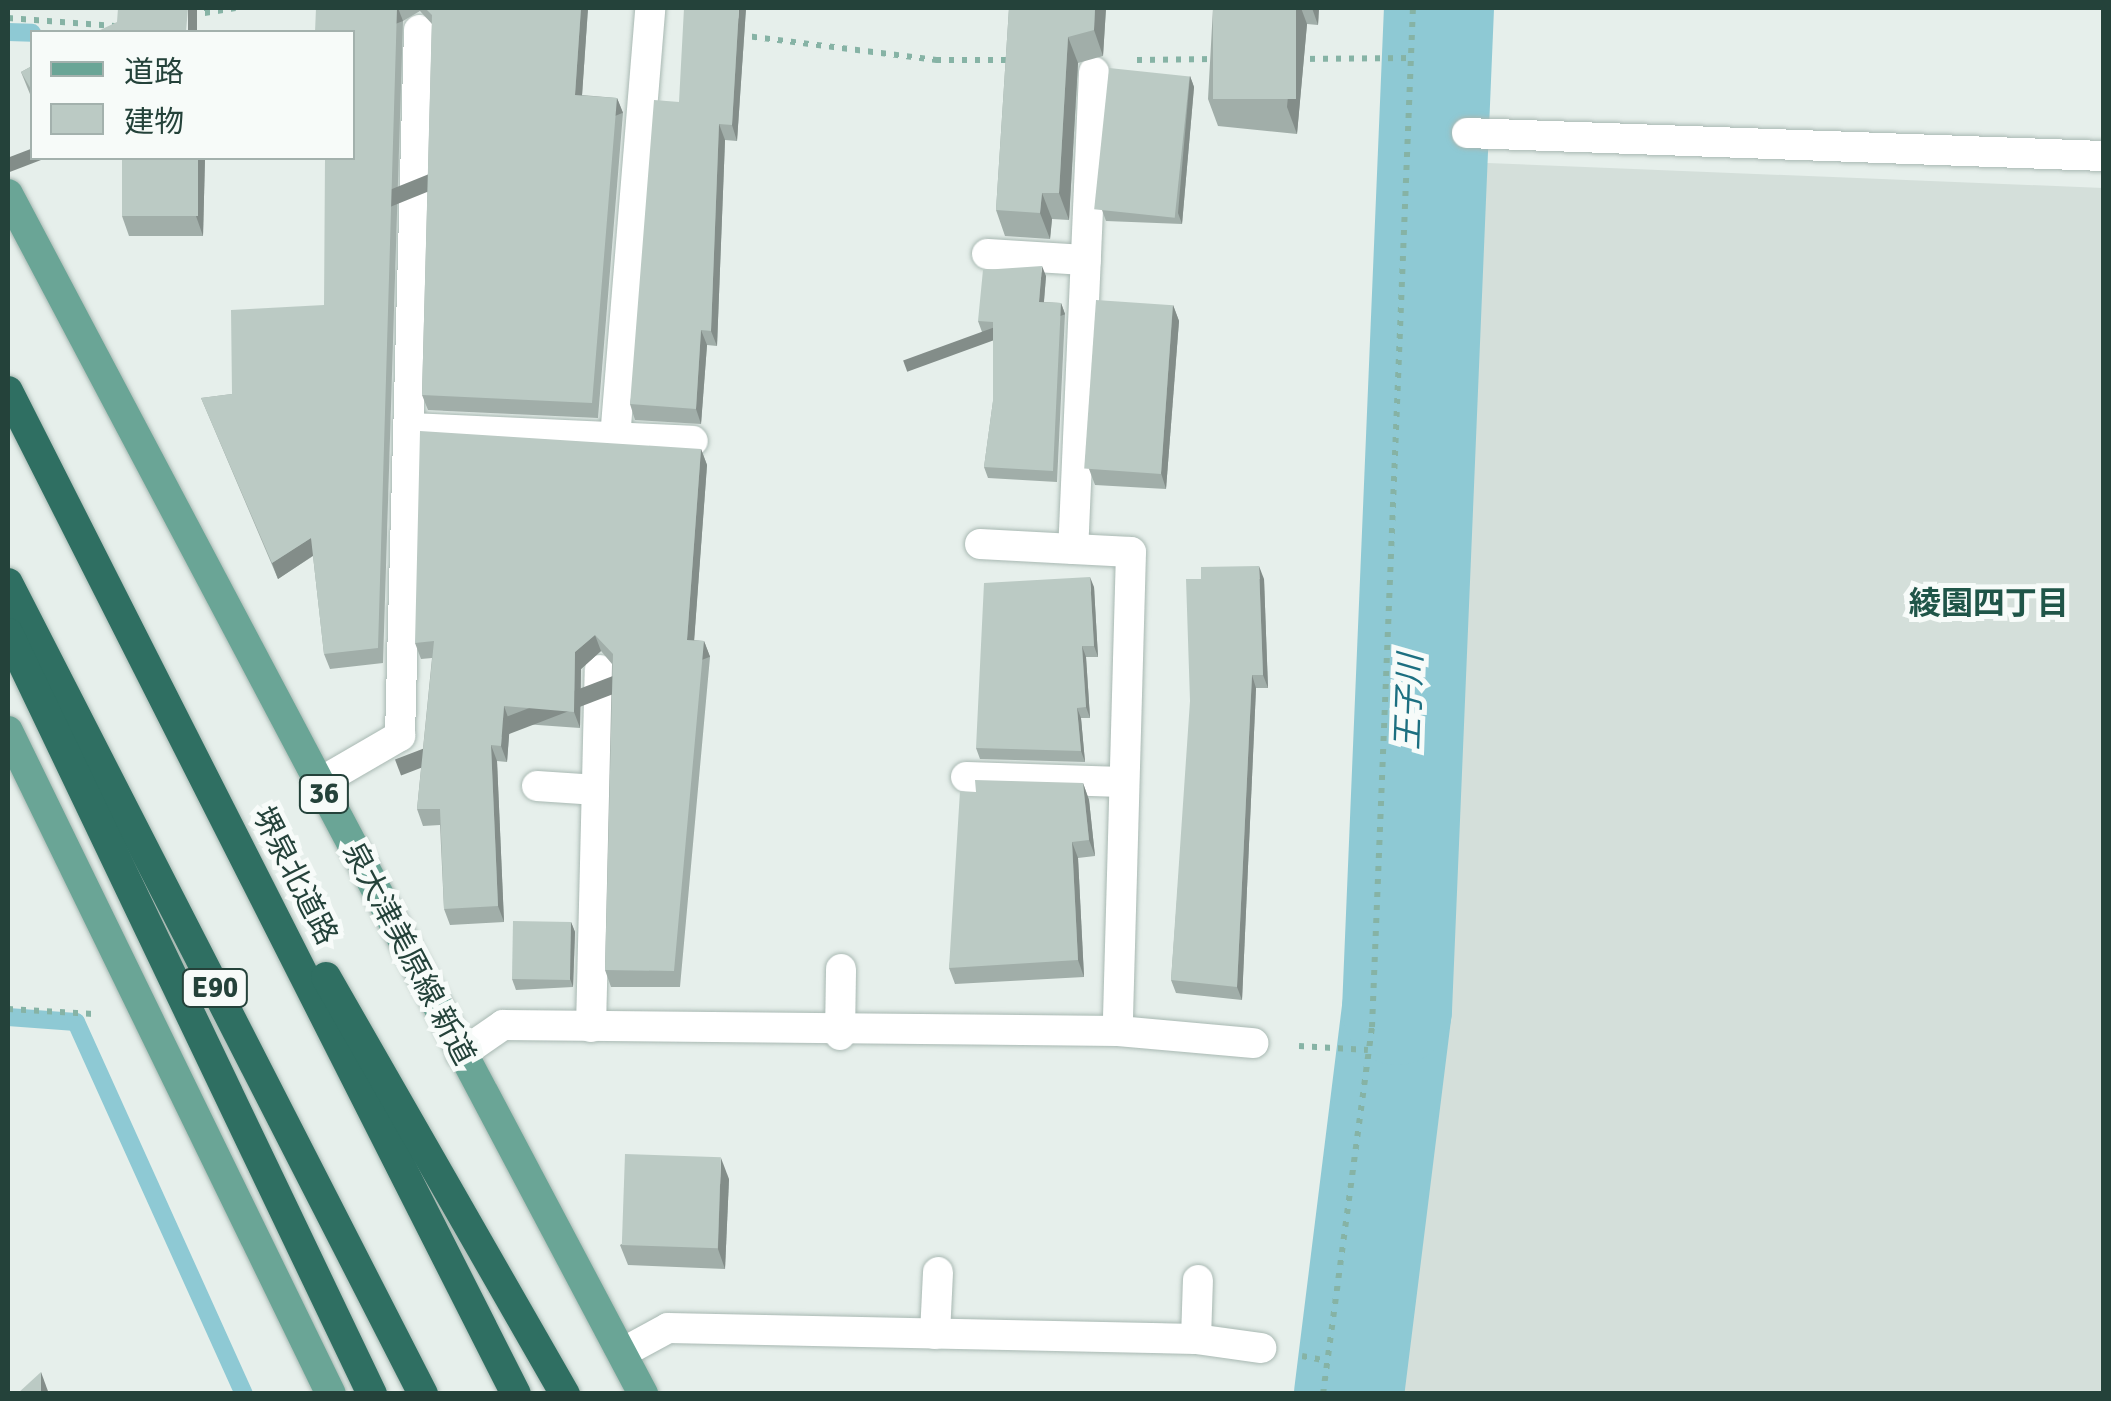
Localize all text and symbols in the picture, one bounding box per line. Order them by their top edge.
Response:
legend [30,30,355,160]
text: 道路 [124,54,184,91]
text: 建物 [124,104,184,141]
district label: 綾園四丁目 [1909,585,2069,623]
water label: 王子川 [1389,653,1431,751]
road number: 36 [296,771,352,817]
street label: 堺泉北道路 [244,801,344,951]
street label: 泉大津美原線 新道 [334,837,482,1071]
road number: E90 [180,965,250,1011]

